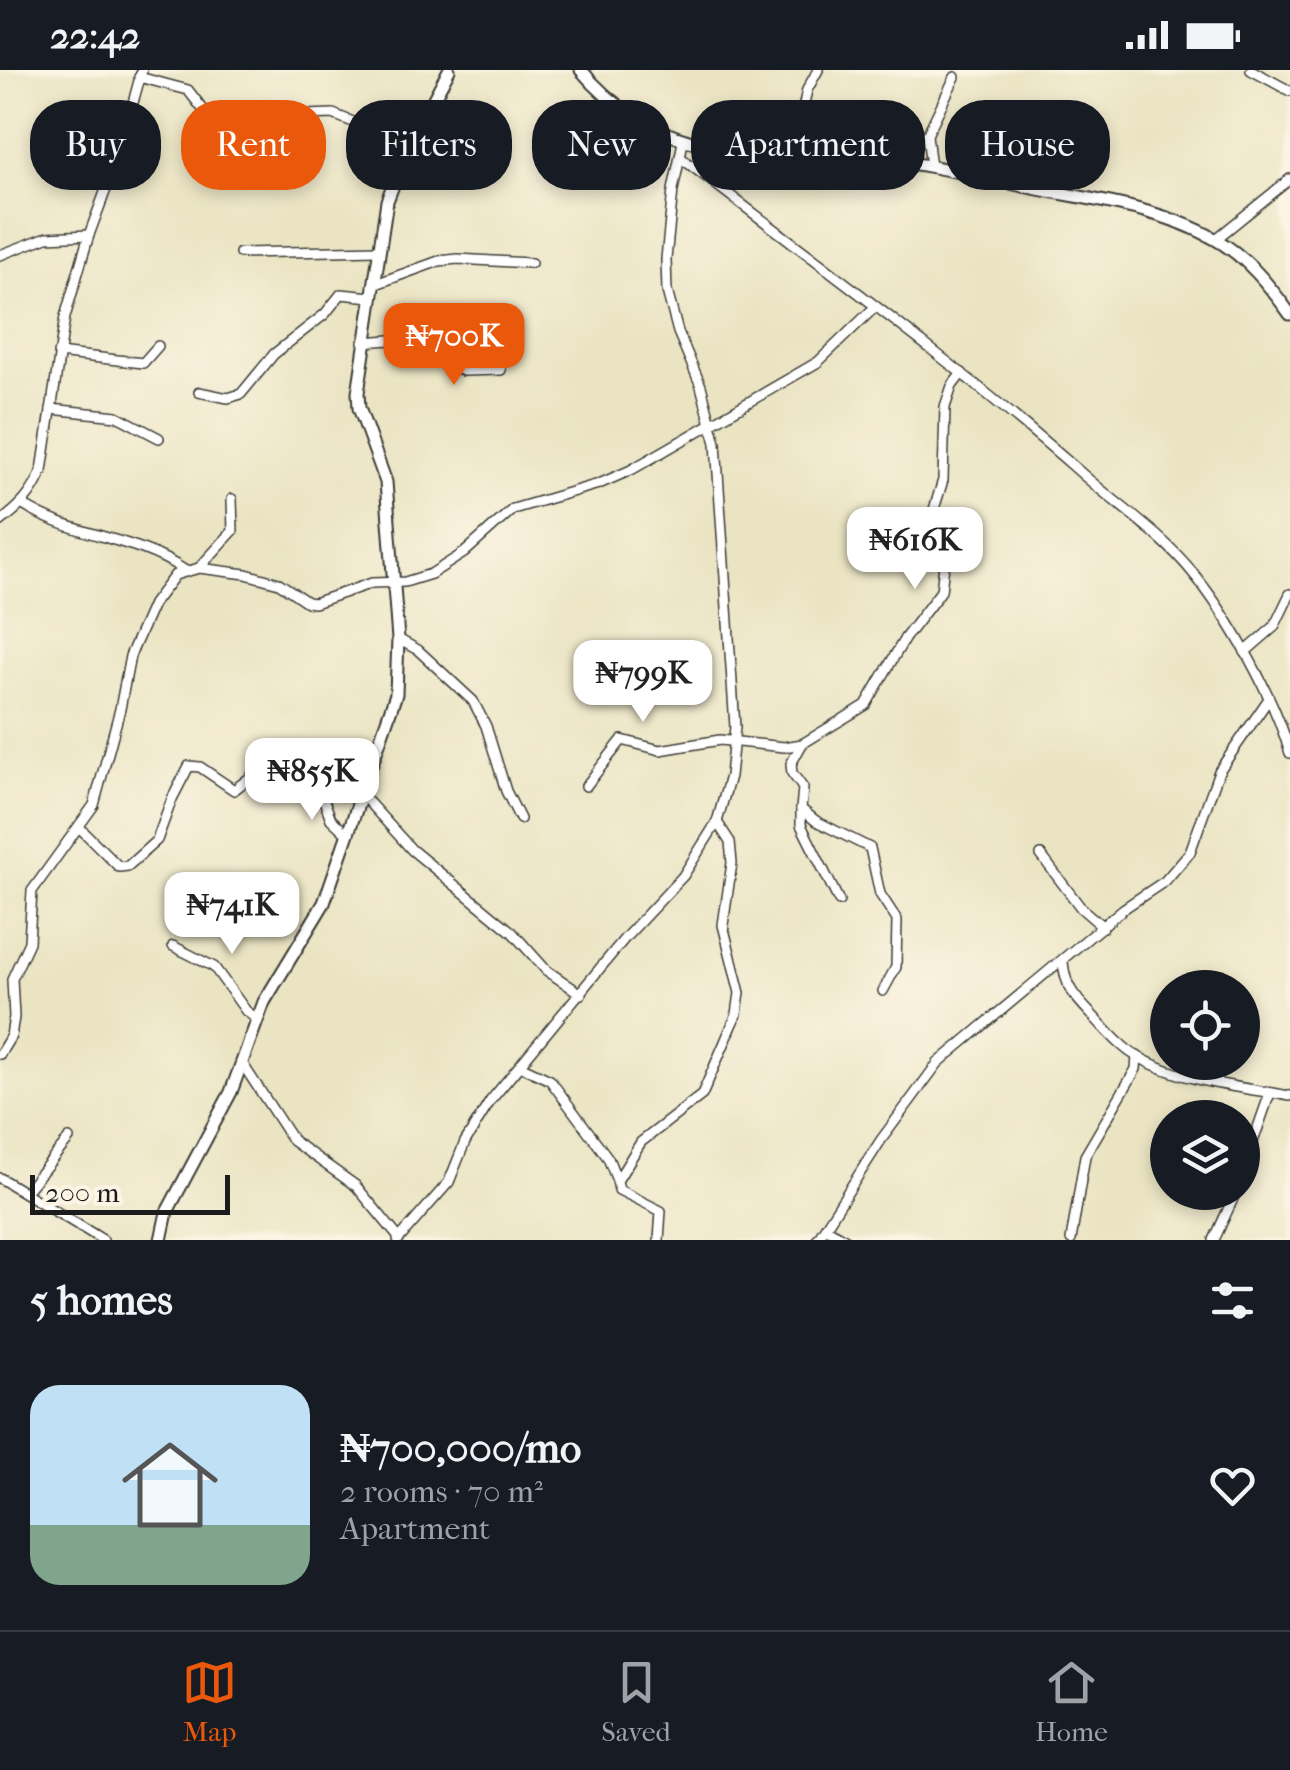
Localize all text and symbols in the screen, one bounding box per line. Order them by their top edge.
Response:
text: 22:42 [50,13,140,58]
chip: Buy [30,100,161,190]
chip: Rent [181,100,326,190]
chip: Filters [346,100,512,190]
chip: New [532,100,671,190]
chip: Apartment [691,100,925,190]
chip: House [945,100,1110,190]
pin: ₦700K [384,303,524,388]
text: ₦700K [405,317,503,354]
pin: ₦616K [845,507,985,592]
text: ₦616K [869,521,961,558]
pin: ₦799K [573,640,713,725]
text: ₦799K [595,654,691,691]
pin: ₦855K [242,738,382,823]
text: ₦855K [267,752,357,789]
pin: ₦741K [162,872,302,957]
text: ₦741K [186,886,278,923]
map controls [1150,970,1260,1210]
button: locate [1150,970,1260,1080]
button: layers [1150,1100,1260,1210]
scale bar [30,1170,230,1214]
text: 200 m [45,1176,120,1209]
icon: filters [1205,1273,1260,1328]
text: 5 homes [30,1276,173,1325]
text: ₦700,000/mo [340,1424,581,1473]
icon: home [110,1425,230,1545]
icon: heart [1205,1458,1260,1513]
text: 2 rooms · 70 m² [340,1473,543,1510]
text: Apartment [340,1510,490,1547]
tab: Map [182,1655,237,1748]
tab: Saved [601,1655,671,1748]
tab: Home [1035,1655,1108,1748]

